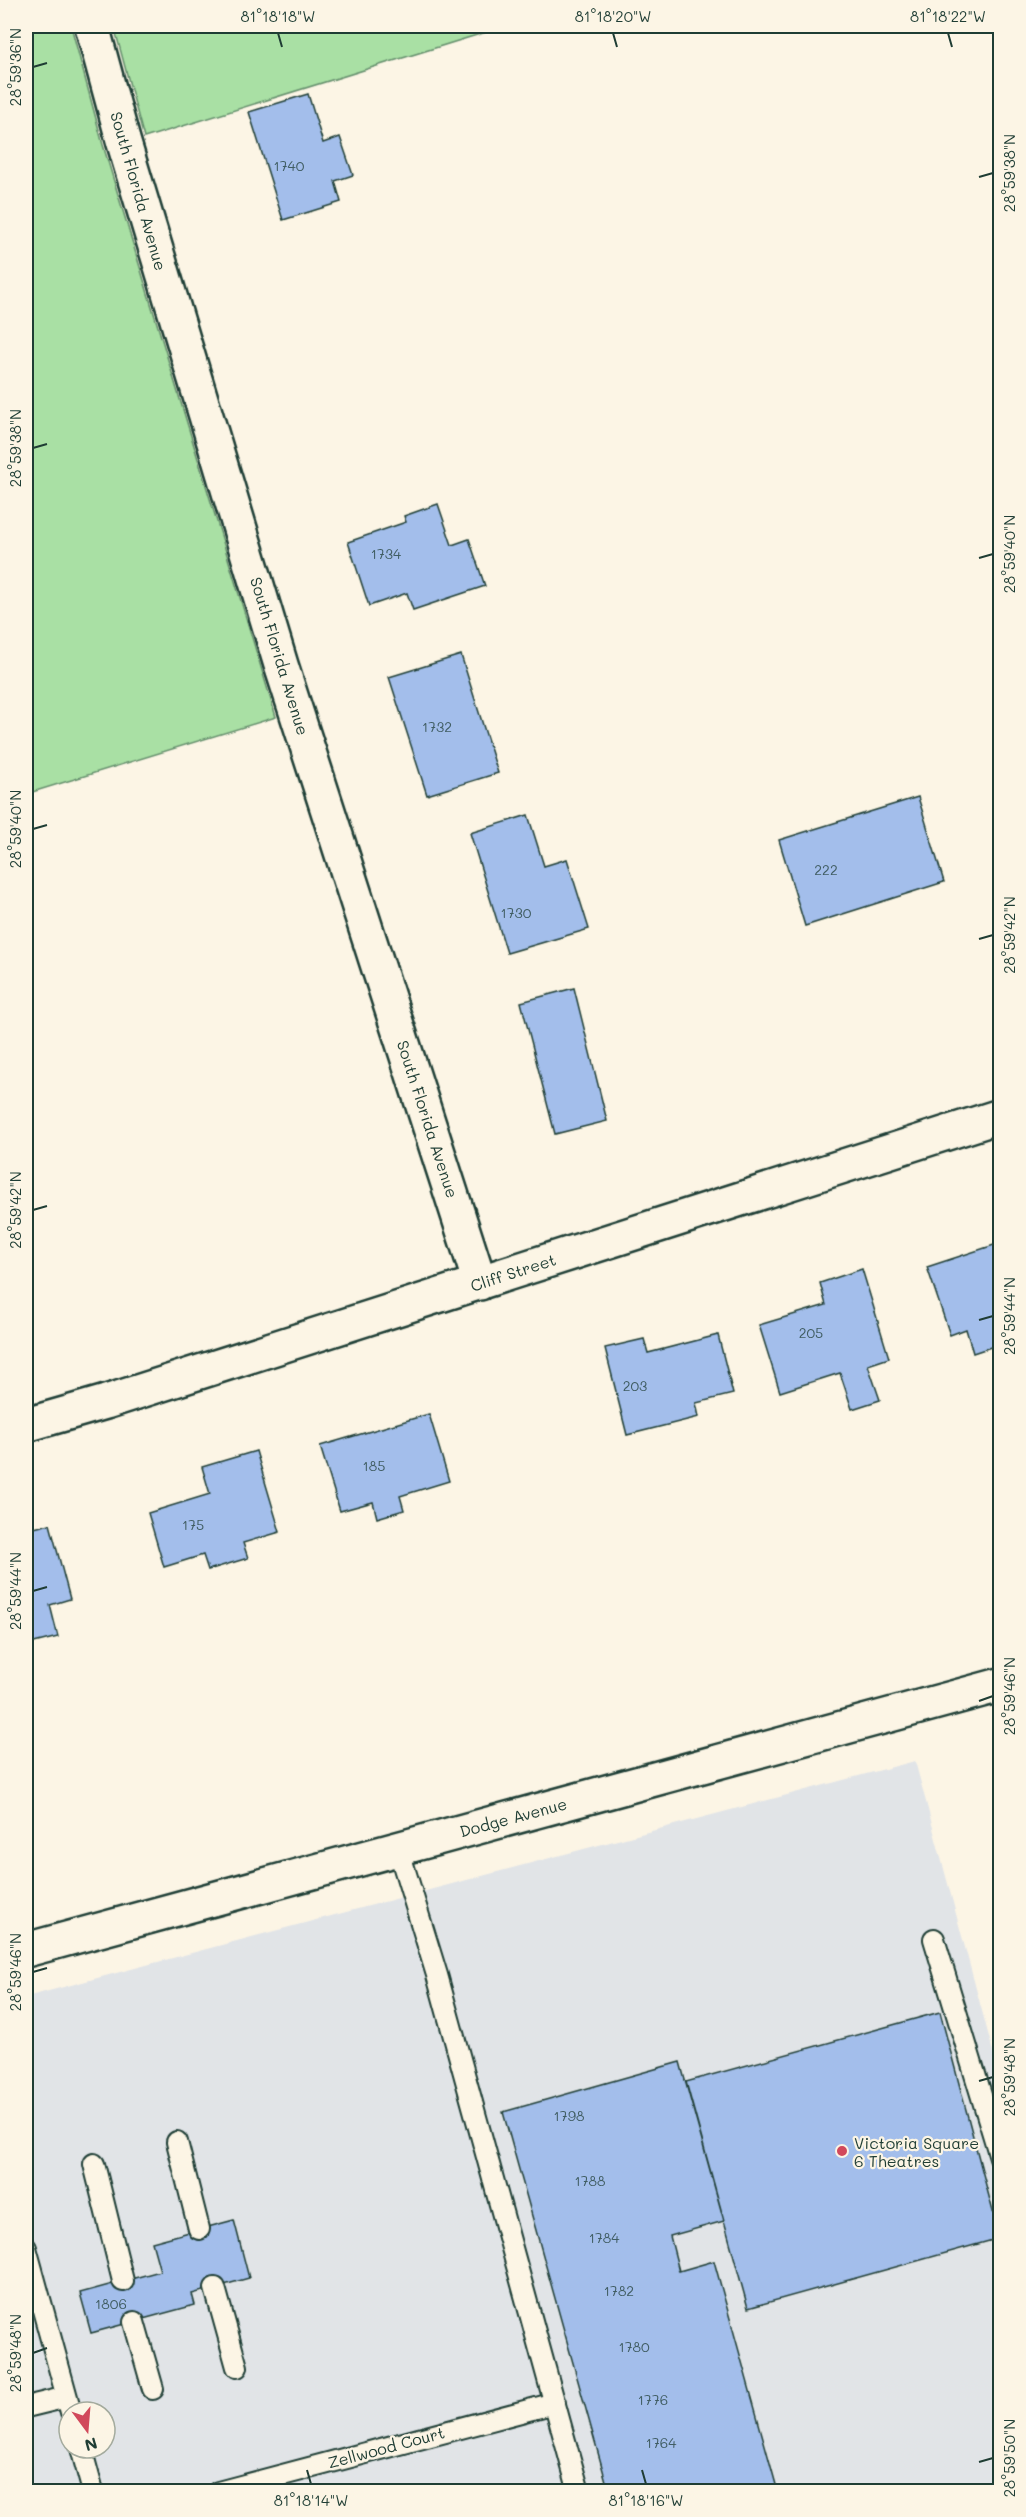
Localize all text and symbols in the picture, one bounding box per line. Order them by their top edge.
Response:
text: 81°18'18"W [241,6,315,26]
text: 81°18'20"W [575,6,651,26]
text: 81°18'22"W [910,6,986,26]
text: 28°59'36"N [5,28,25,106]
street label: South Florida Avenue [106,109,172,273]
text: 28°59'38"N [999,134,1019,212]
house number: 1740 [274,156,305,175]
text: 28°59'38"N [5,409,25,487]
text: 28°59'40"N [999,515,1019,593]
house number: 1734 [371,544,402,563]
street label: South Florida Avenue [246,574,314,738]
house number: 1732 [422,717,452,736]
text: 28°59'40"N [5,790,25,868]
house number: 222 [814,860,838,879]
text: 28°59'42"N [999,896,1019,974]
house number: 1730 [501,903,532,922]
street label: South Florida Avenue [393,1038,463,1200]
text: 28°59'42"N [5,1171,25,1249]
street label: Cliff Street [468,1248,558,1296]
text: 28°59'44"N [999,1277,1019,1355]
house number: 205 [799,1323,823,1342]
house number: 203 [623,1376,647,1395]
house number: 185 [363,1456,385,1475]
house number: 175 [182,1515,204,1534]
text: 28°59'44"N [5,1552,25,1630]
text: 28°59'46"N [999,1657,1019,1735]
street label: Dodge Avenue [457,1793,569,1841]
text: 28°59'46"N [5,1933,25,2011]
text: 28°59'48"N [999,2038,1019,2116]
house number: 1798 [554,2106,584,2125]
place label: Victoria Square 6 Theatres [854,2132,979,2171]
marker: Victoria Square 6 Theatres [835,2144,849,2158]
house number: 1788 [575,2171,605,2190]
house number: 1784 [589,2228,620,2247]
house number: 1782 [604,2281,634,2300]
house number: 1806 [95,2294,127,2313]
text: 28°59'48"N [5,2314,25,2392]
house number: 1780 [618,2337,650,2356]
house number: 1776 [638,2390,668,2409]
north arrow [57,2400,117,2460]
text: 28°59'50"N [999,2419,1019,2497]
street label: Zellwood Court [325,2421,447,2473]
text: N [83,2433,100,2457]
house number: 1764 [646,2433,677,2452]
text: 81°18'14"W [274,2490,348,2510]
text: 81°18'16"W [609,2490,683,2510]

